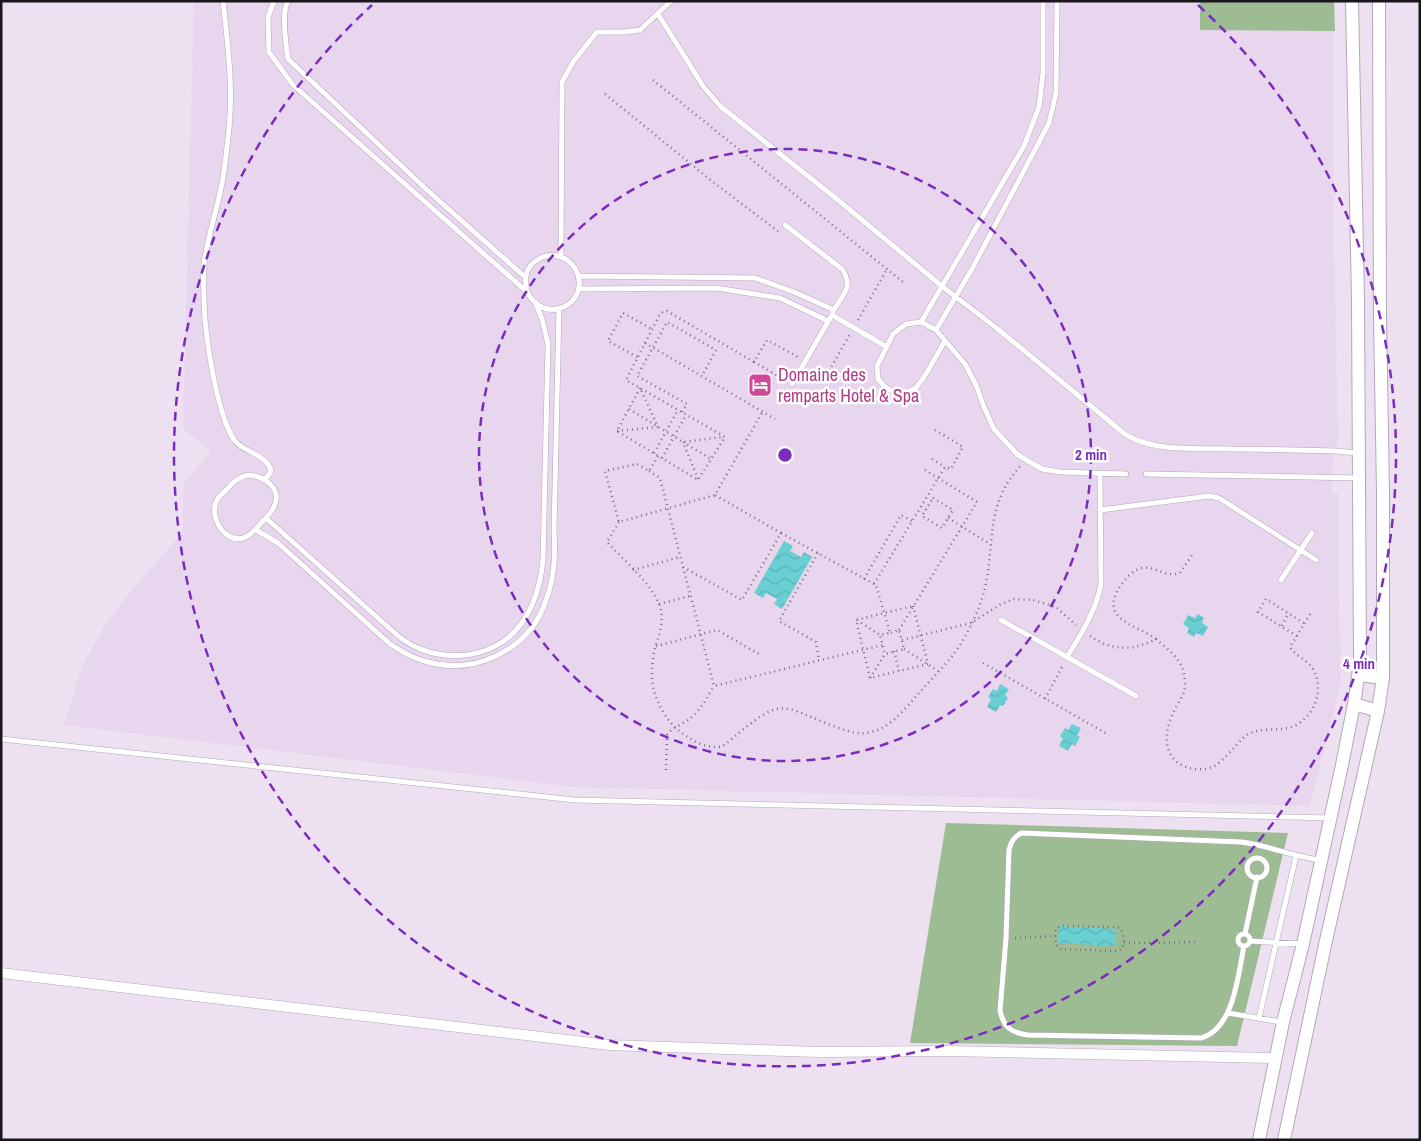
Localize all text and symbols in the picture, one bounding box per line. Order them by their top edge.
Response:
place label: Domaine des remparts Hotel & Spa [778,362,919,408]
hotel icon: Domaine des remparts Hotel & Spa [747,372,773,398]
text: 2 min [1075,444,1107,465]
centre of rings [776,446,794,464]
text: 4 min [1343,653,1375,674]

